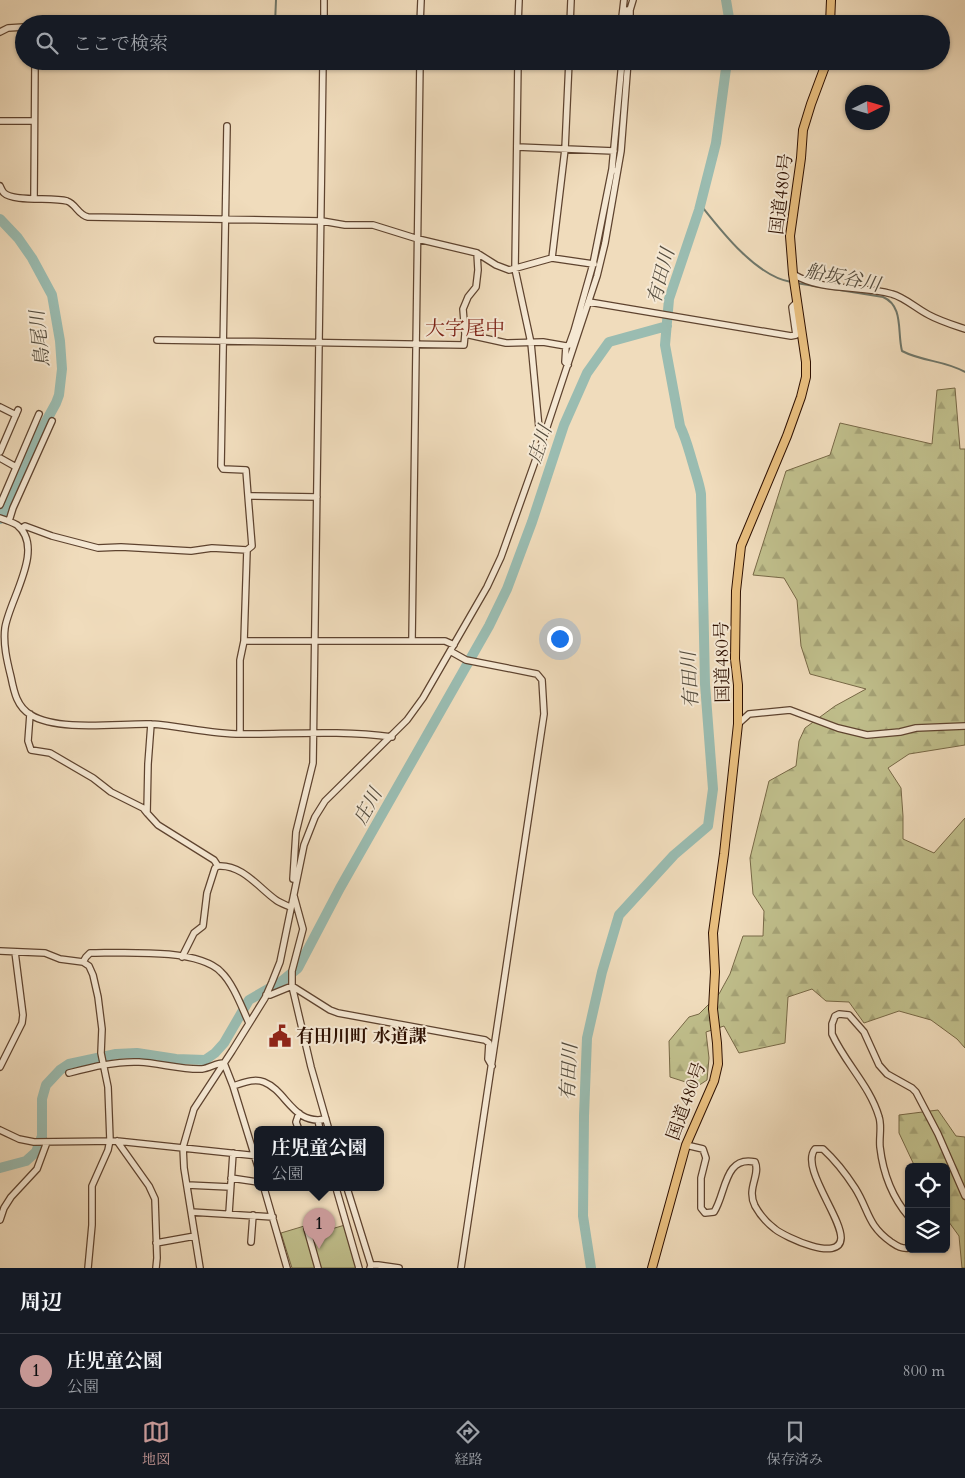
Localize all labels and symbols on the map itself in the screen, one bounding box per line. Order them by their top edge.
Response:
north arrow [845,85,890,130]
street label: 国道480号 [764,152,799,236]
water label: 有田川 [641,243,681,307]
water label: 船坂谷川 [803,258,885,298]
water label: 鳥尾川 [24,307,56,369]
district label: 大字尾中 [425,315,505,342]
water label: 庄川 [521,420,559,467]
street label: 国道480号 [709,621,736,703]
your location [547,626,573,652]
water label: 有田川 [675,649,704,709]
water label: 庄川 [347,782,389,829]
public building icon: 有田川町 水道課 [267,1023,293,1049]
place label: 有田川町 水道課 [296,1024,427,1049]
water label: 有田川 [555,1041,584,1101]
street label: 国道480号 [661,1059,712,1144]
pin: 1 [303,1208,335,1249]

